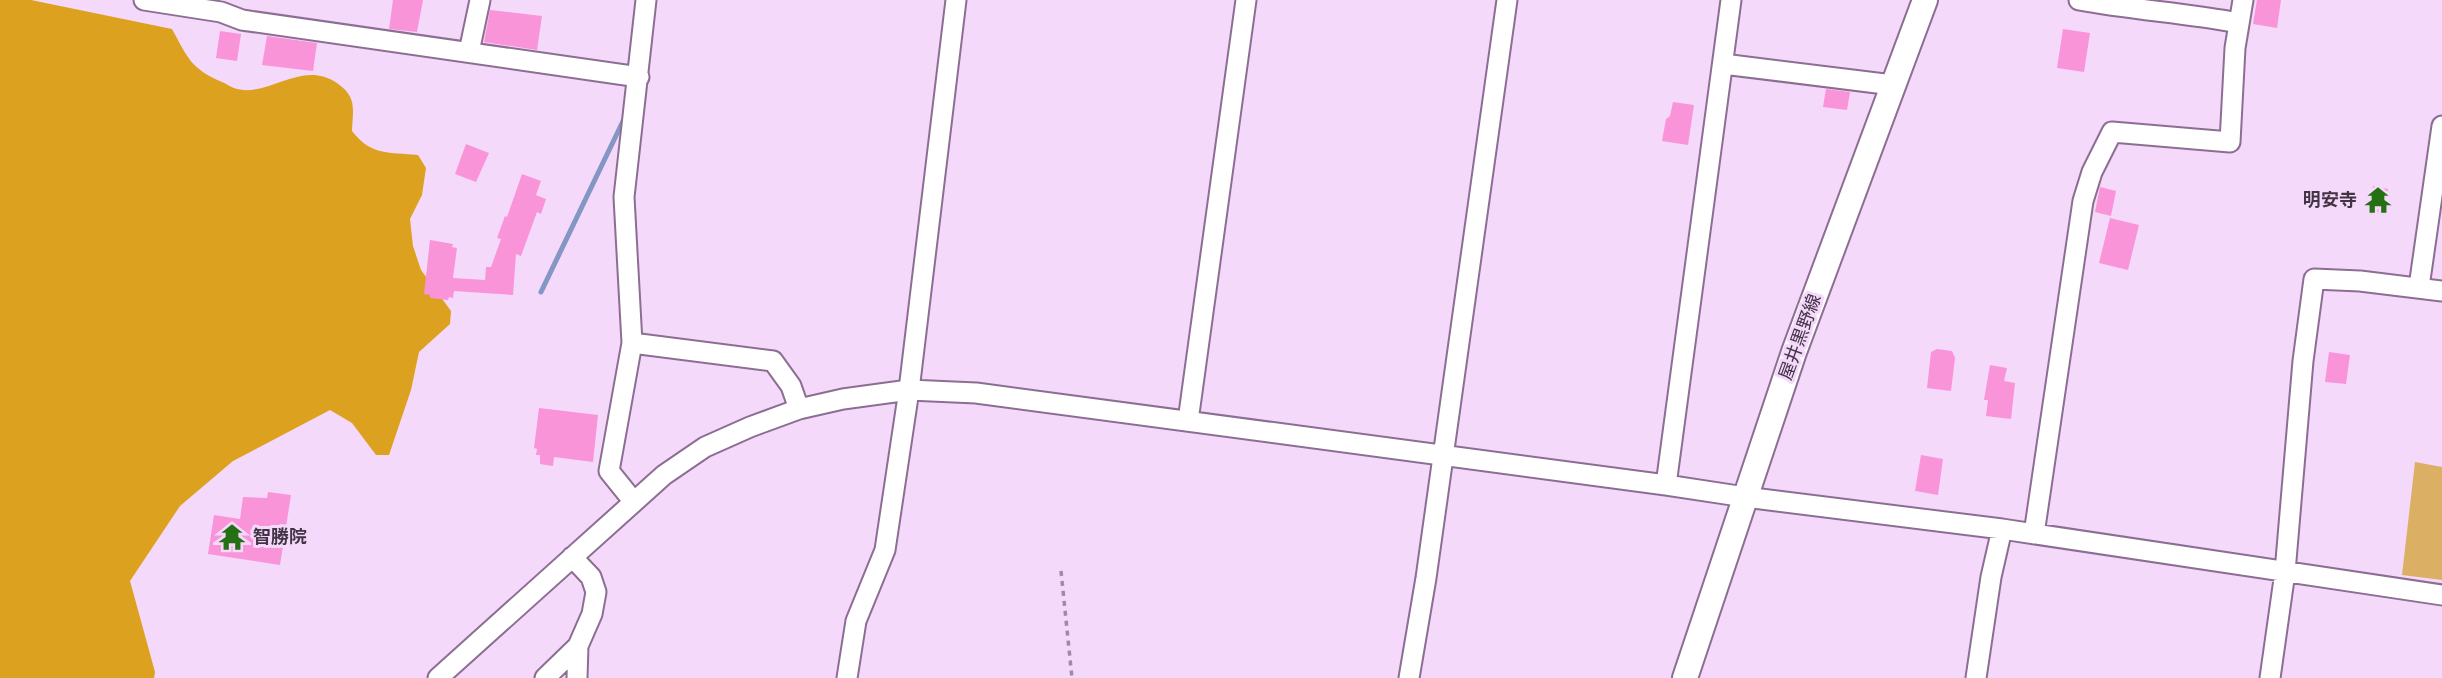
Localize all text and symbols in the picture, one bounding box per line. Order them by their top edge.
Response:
temple icon: 明安寺 [2363,185,2393,215]
place label: 明安寺 [2303,187,2357,211]
street label: 屋井黒野線 [1772,290,1826,383]
temple icon: 智勝院 [217,522,247,552]
place label: 智勝院 [253,524,307,548]

